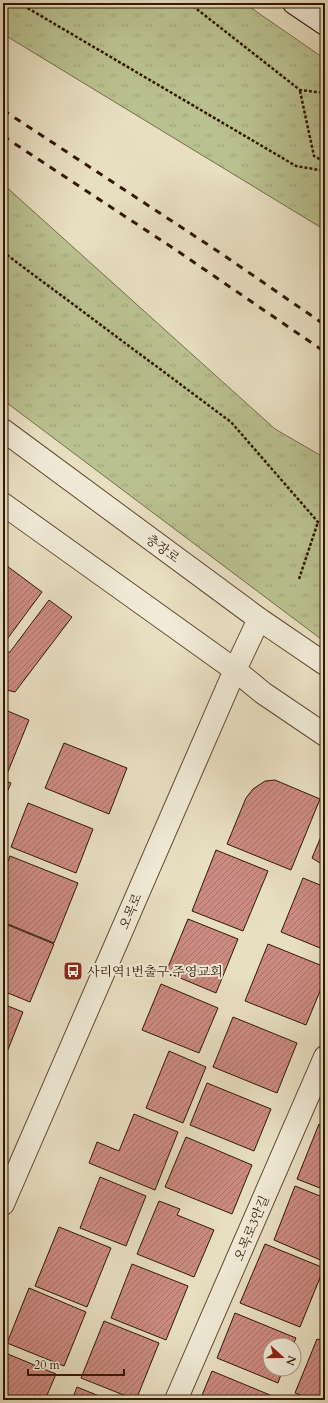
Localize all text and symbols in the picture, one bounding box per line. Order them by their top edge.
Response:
street label: 충장로 [142,530,183,567]
street label: 오목로 [115,890,147,932]
bus stop icon: 사리역1번출구.주영교회 [62,960,84,982]
place label: 사리역1번출구.주영교회 [87,963,223,981]
street label: 오목로3안길 [230,1193,274,1264]
north arrow [262,1337,302,1377]
scale bar [28,1351,124,1377]
text: N [282,1353,300,1368]
text: 20 m [34,1357,61,1373]

